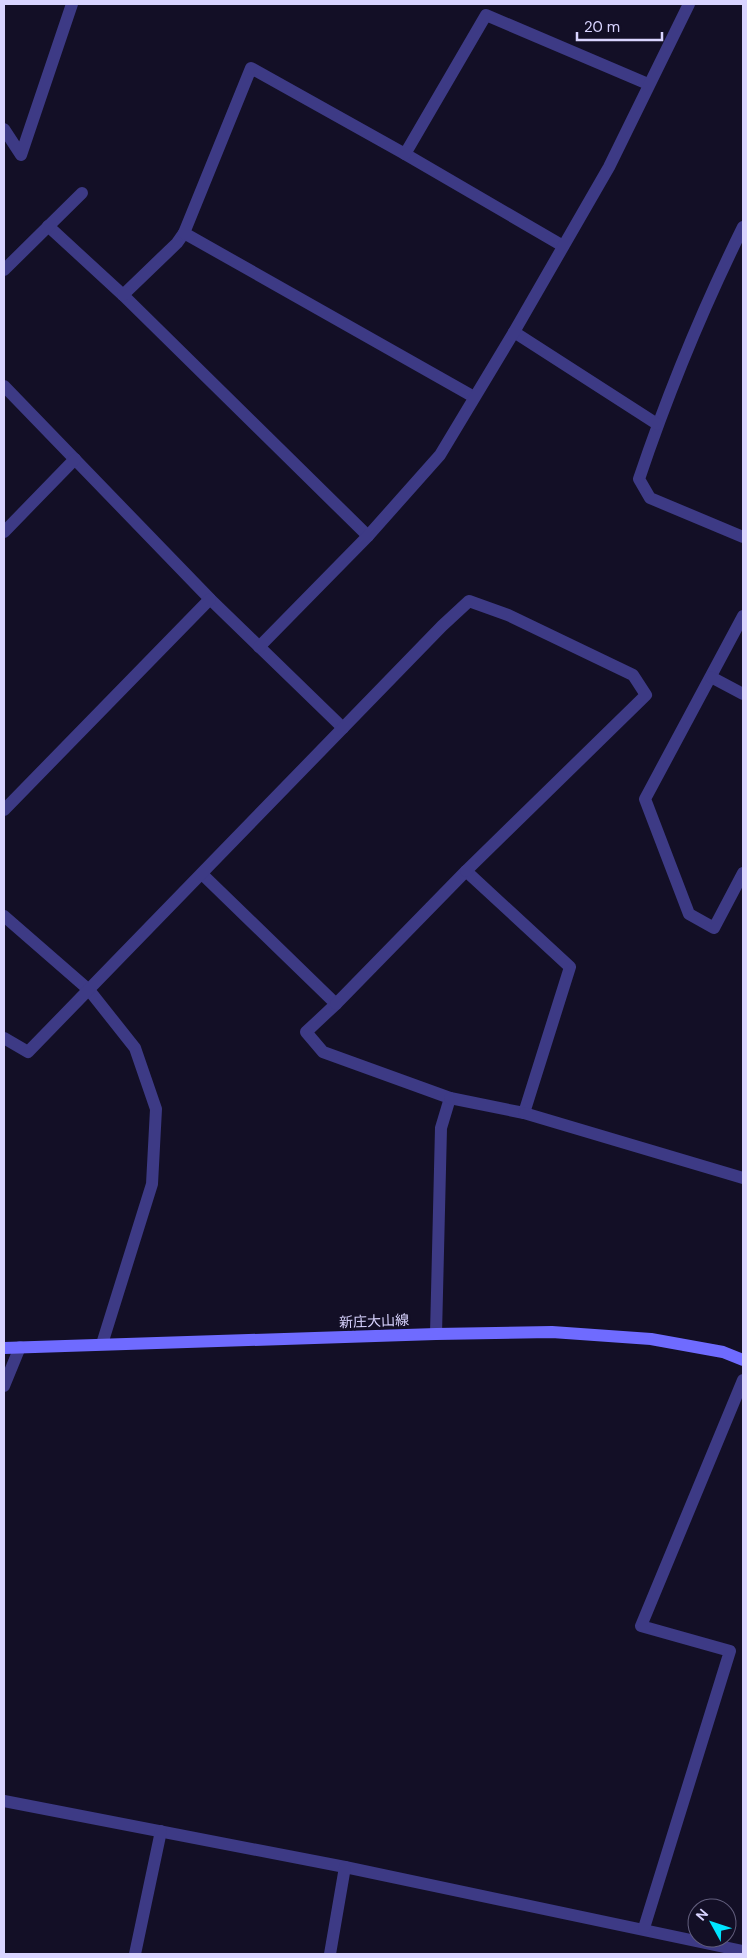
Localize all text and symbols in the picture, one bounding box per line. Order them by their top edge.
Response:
scale bar [577,10,662,42]
text: 20 m [584,17,620,37]
street label: 新庄大山線 [339,1311,409,1331]
north arrow [687,1898,737,1948]
text: N [692,1905,712,1924]

